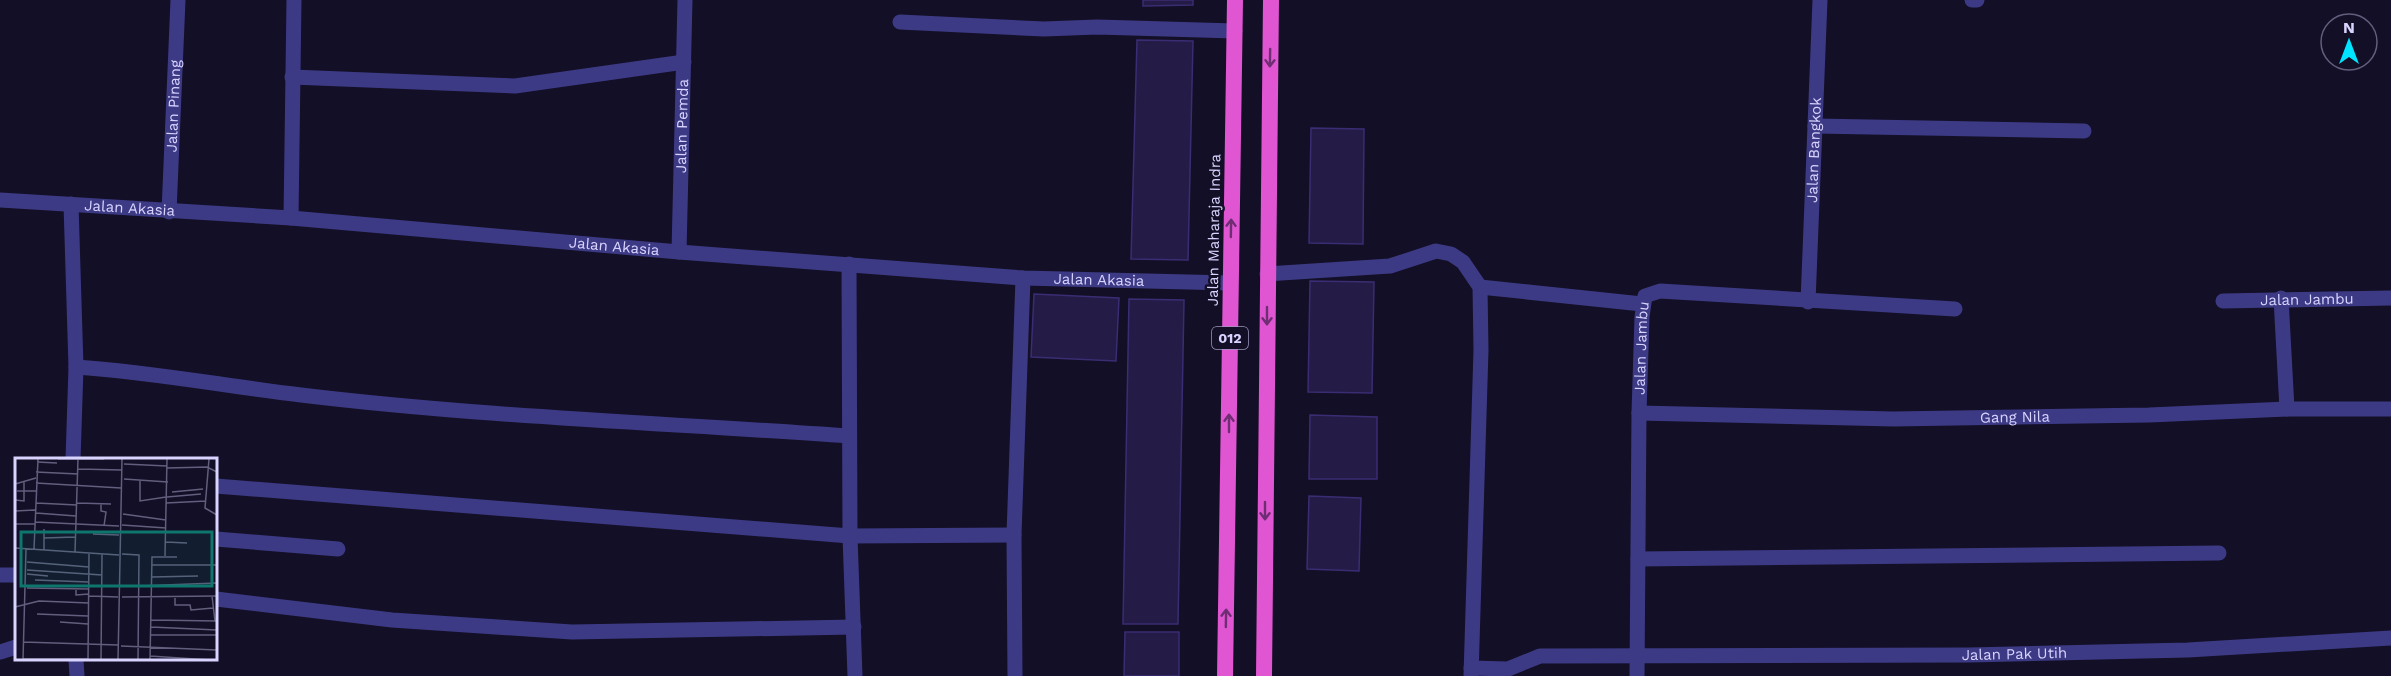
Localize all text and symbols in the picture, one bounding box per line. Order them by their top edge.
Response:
north arrow [2319,12,2379,72]
text: N [2343,18,2355,37]
one-way arrow [1264,48,1276,68]
street label: Jalan Pinang [163,59,184,153]
street label: Jalan Pemda [672,78,692,173]
street label: Jalan Bangkok [1803,97,1825,203]
street label: Jalan Maharaja Indra [1204,153,1224,306]
street label: Jalan Akasia [84,196,176,220]
one-way arrow [1226,218,1237,238]
street label: Jalan Akasia [568,233,661,259]
street label: Jalan Akasia [1053,270,1145,290]
street label: Jalan Jambu [2260,290,2354,309]
street label: Jalan Jambu [1631,300,1653,395]
one-way arrow [1261,306,1273,326]
road number: 012 [1212,327,1248,349]
street label: Gang Nila [1980,408,2050,427]
one-way arrow [1223,413,1235,433]
inset map [15,458,218,661]
one-way arrow [1259,501,1271,521]
one-way arrow [1221,608,1232,628]
street label: Jalan Pak Utih [1962,644,2067,664]

